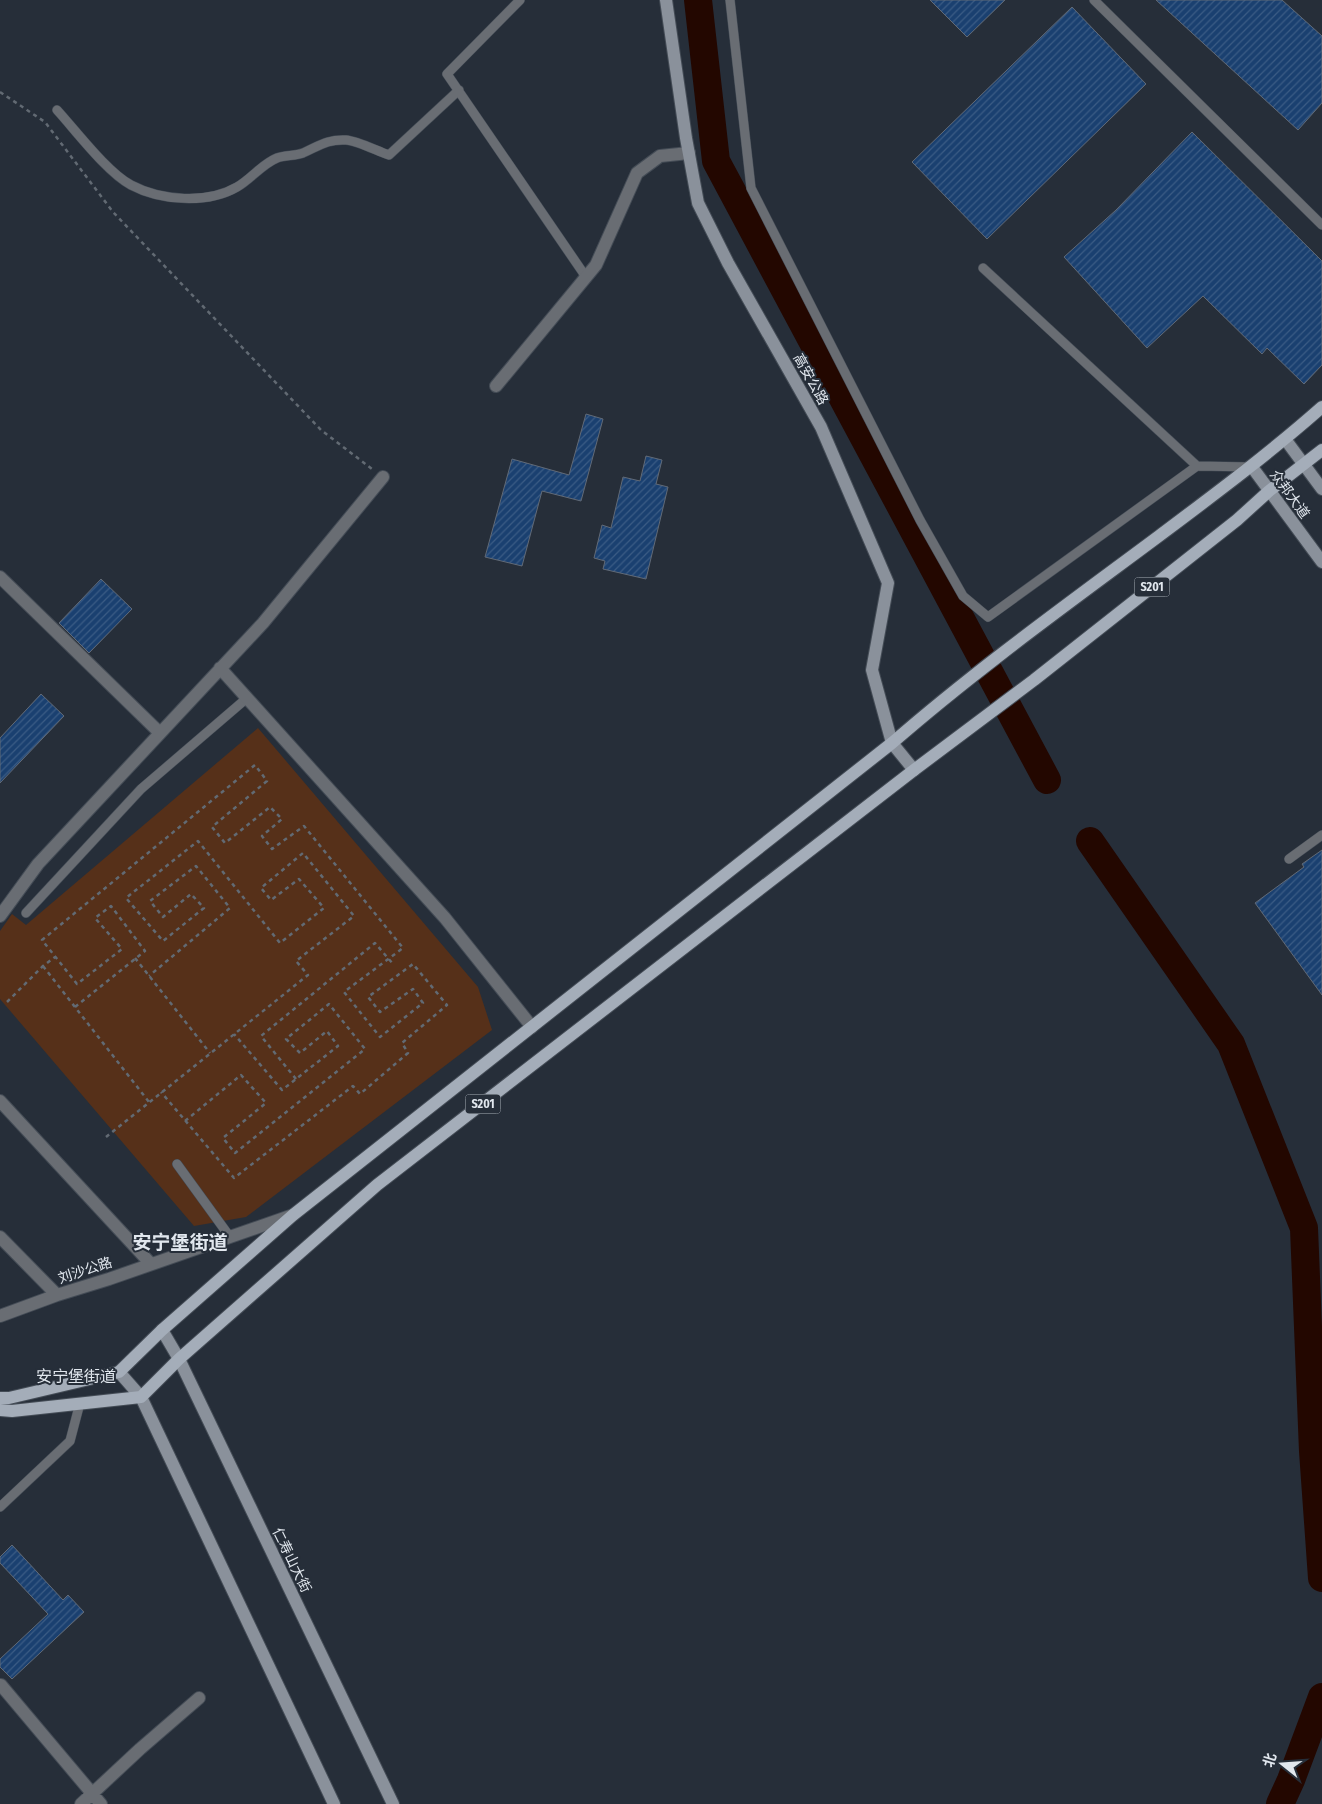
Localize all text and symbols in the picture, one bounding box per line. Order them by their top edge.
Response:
street label: 高安公路 [790,351,832,408]
street label: 众邦大道 [1266,467,1313,522]
road number: S201 [1134,578,1170,596]
road number: S201 [466,1094,500,1114]
district label: 安宁堡街道 [132,1231,228,1254]
street label: 刘沙公路 [56,1254,114,1287]
district label: 安宁堡街道 [36,1367,116,1386]
street label: 仁寿山大街 [269,1525,315,1595]
north arrow [1257,1739,1307,1789]
text: 北 [1260,1751,1280,1770]

